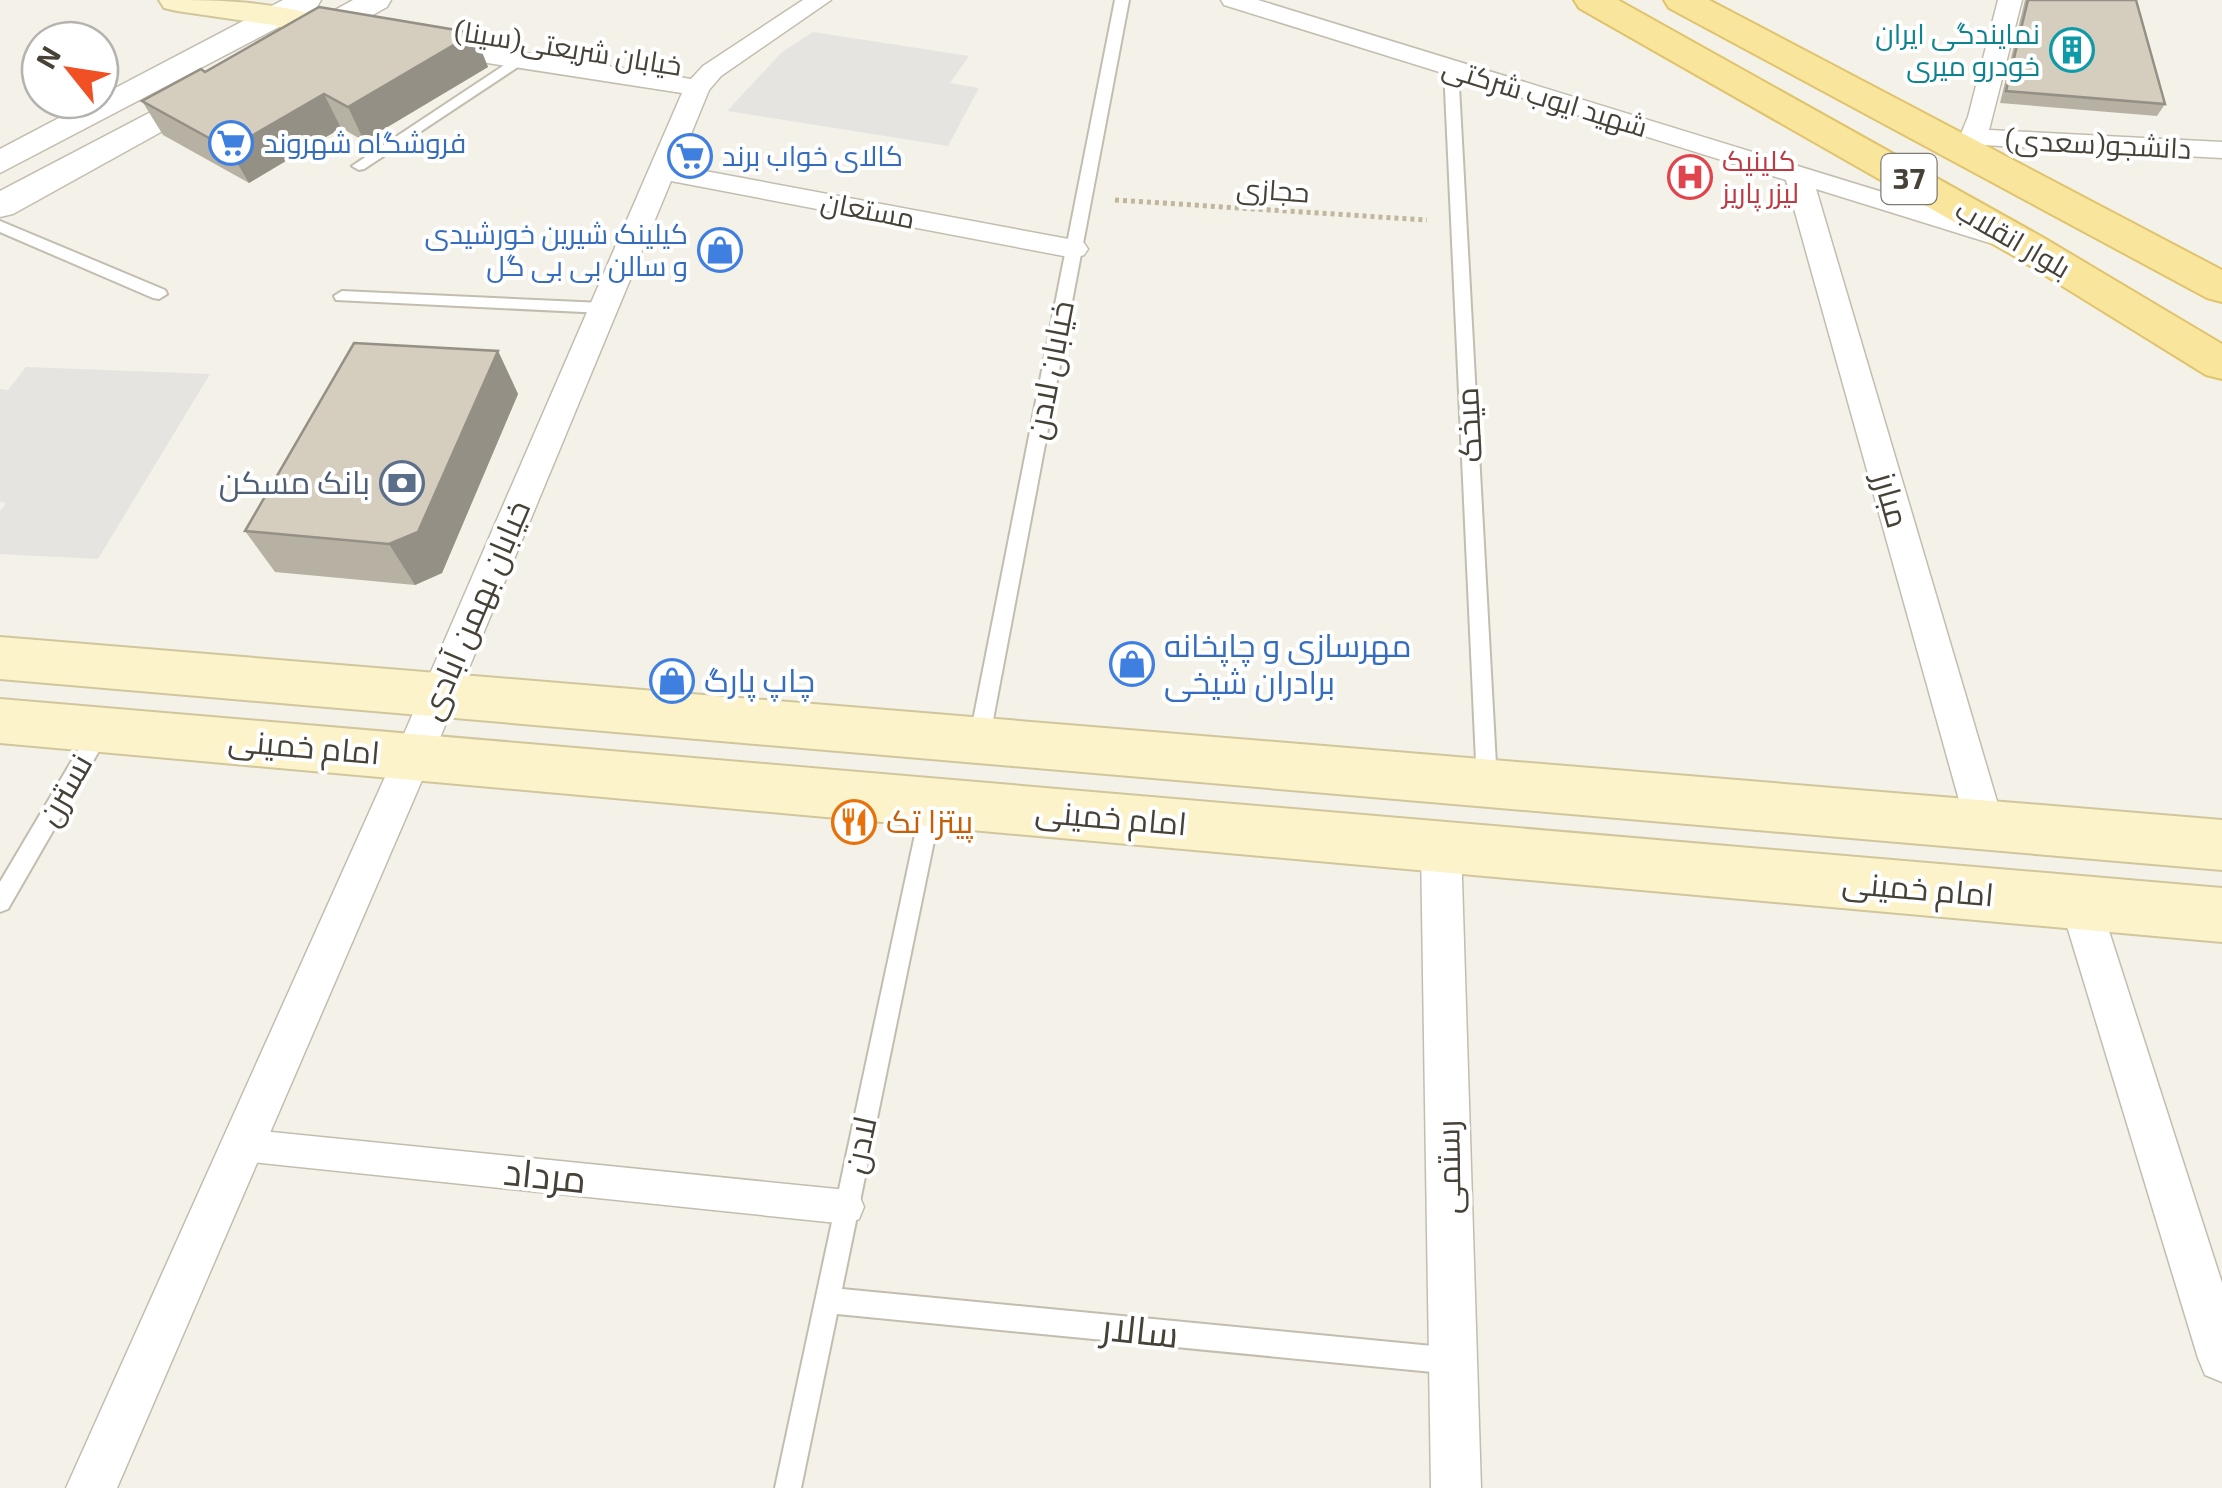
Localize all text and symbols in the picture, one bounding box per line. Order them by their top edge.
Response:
street label: خیابان شریعتی(سینا) [452,12,684,83]
place label: نمایندگی ایران خودرو میری [1875,16,2040,83]
north arrow [20,20,120,120]
building icon: نمایندگی ایران خودرو میری [2049,27,2095,73]
text: N [28,40,67,74]
street label: شهید ایوب شرکتی [1439,49,1652,144]
supermarket icon: فروشگاه شهروند [208,120,254,166]
street label: دانشجو(سعدی) [2004,121,2192,166]
place label: فروشگاه شهروند [264,125,466,160]
supermarket icon: کالای خواب برند [667,133,713,179]
place label: کالای خواب برند [722,138,903,173]
place label: کلینیک لیزر پاریز [1720,143,1799,212]
hospital icon: کلینیک لیزر پاریز [1667,154,1713,200]
road number: 37 [1882,154,1936,204]
street label: حجازی [1235,169,1311,210]
street label: مستعان [818,183,918,236]
street label: بلوار انقلاب [1950,192,2077,285]
place label: کیلینک شیرین خورشیدی و سالن بی بی گل [424,216,688,283]
shop icon: کیلینک شیرین خورشیدی و سالن بی بی گل [697,227,743,273]
street label: خیابان لادن [1016,297,1082,443]
street label: میخک [1446,386,1488,464]
bank icon: بانک مسکن [379,460,425,506]
place label: بانک مسکن [219,462,370,502]
street label: مبارز [1865,465,1919,532]
street label: خیابان بهمن آبادی [410,494,538,725]
place label: مهرسازی و چاپخانه برادران شیخی [1164,625,1412,702]
shop icon: مهرسازی و چاپخانه برادران شیخی [1109,641,1155,687]
shop icon: چاپ پارگ [649,658,695,704]
place label: چاپ پارگ [704,660,815,702]
street label: امام خمینی [226,719,382,776]
street label: نسترن [28,746,101,833]
street label: امام خمینی [1033,790,1189,847]
restaurant icon: پیتزا تک [831,799,877,845]
place label: پیتزا تک [886,801,974,843]
street label: امام خمینی [1840,861,1996,918]
street label: لادن [833,1113,885,1177]
street label: رستمی [1427,1120,1469,1214]
street label: مرداد [502,1147,589,1202]
street label: سالار [1097,1302,1181,1356]

